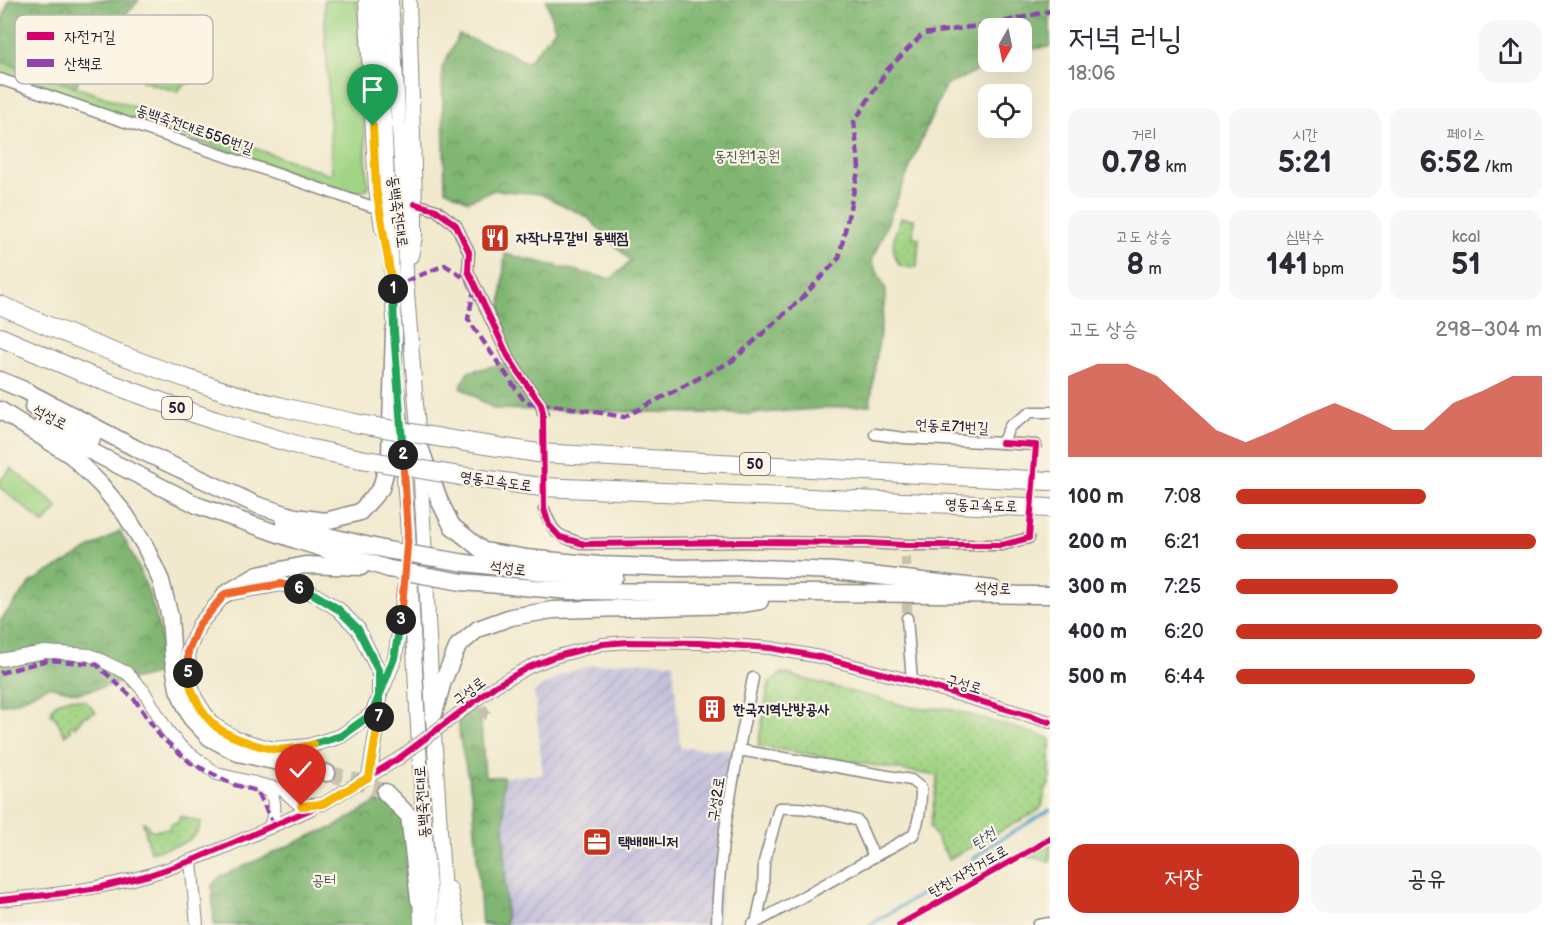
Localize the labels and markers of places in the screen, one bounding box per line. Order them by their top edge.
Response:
pin [347,64,398,126]
restaurant icon: 자작나무갈비 동백점 [479,222,511,254]
place label: 자작나무갈비 동백점 [516,229,629,248]
pin: 1 [378,274,408,304]
pin: 2 [388,440,418,470]
pin: 6 [284,574,314,604]
pin: 3 [386,605,416,635]
pin: 5 [173,658,203,688]
building icon: 한국지역난방공사 [696,693,728,725]
place label: 한국지역난방공사 [732,700,830,719]
pin: 7 [364,702,394,732]
pin [275,744,326,806]
office icon: 택배매니저 [581,826,613,858]
place label: 택배매니저 [618,833,678,852]

